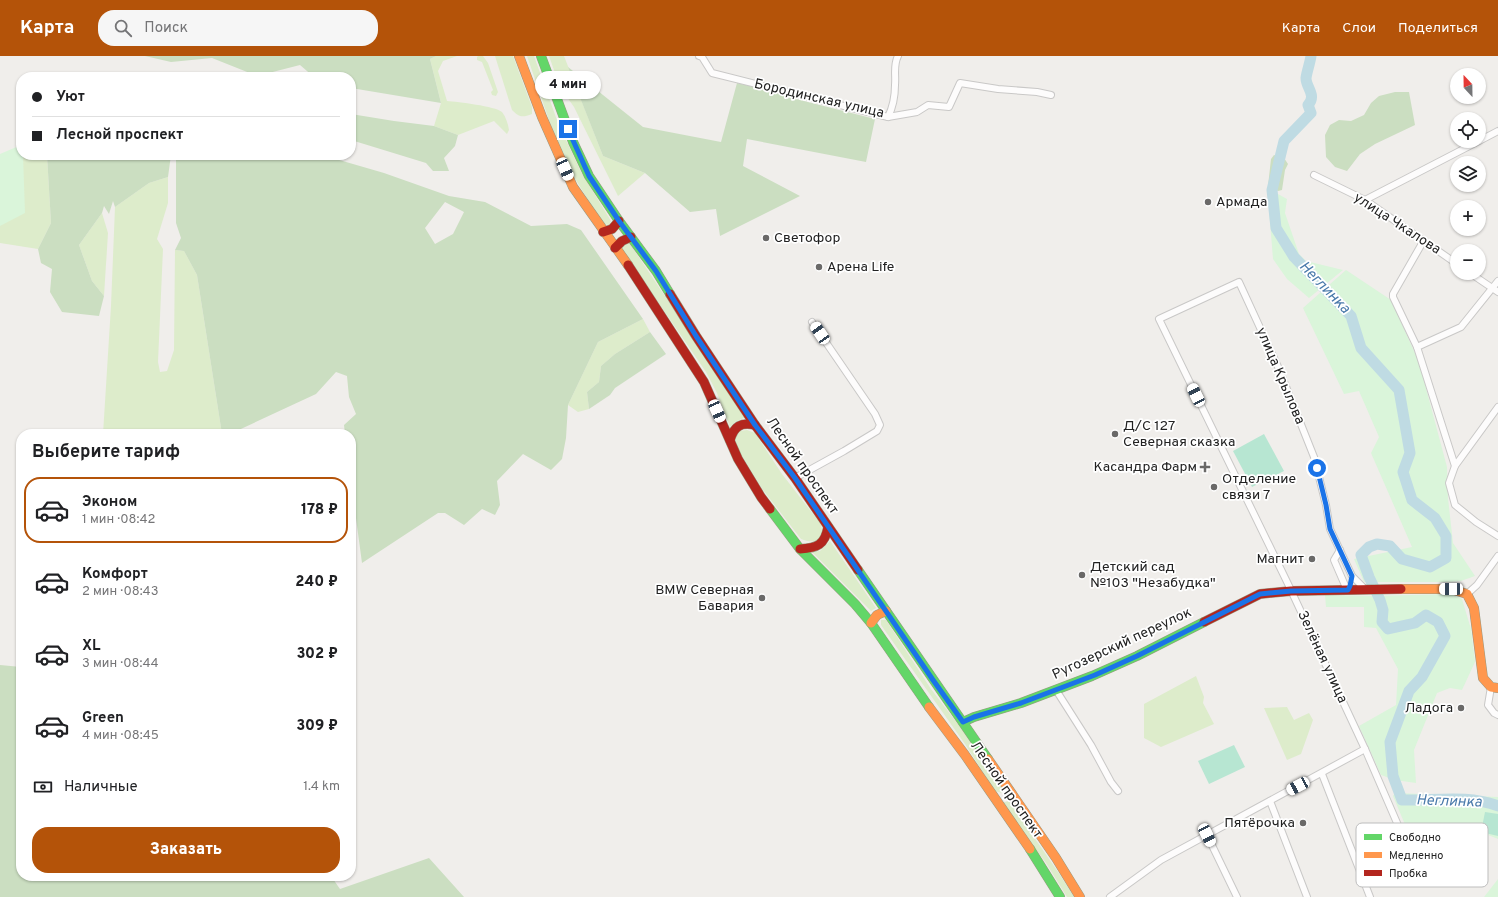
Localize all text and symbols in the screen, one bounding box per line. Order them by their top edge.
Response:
search box [98,10,378,46]
text: Карта [20,16,74,40]
icon: search [112,17,134,39]
text: Поиск [144,19,188,38]
text: Карта [1282,20,1320,37]
text: Слои [1342,20,1376,37]
text: Поделиться [1398,20,1478,37]
north arrow [1450,68,1486,104]
map controls [1450,68,1486,280]
callout: 4 мин [535,71,601,99]
street label: Бородинская улица [752,76,886,122]
text: 4 мин [549,77,587,93]
text: Уют [56,88,85,107]
button: locate [1450,112,1486,148]
route end [559,120,577,138]
text: Лесной проспект [56,126,183,145]
car [555,156,575,182]
button: layers [1450,156,1486,192]
street label: улица Чкалова [1350,190,1444,258]
place label: Армада [1216,194,1267,211]
marker: Армада [1203,197,1213,207]
button: + [1450,200,1486,236]
place label: Светофор [774,230,840,247]
marker: Светофор [761,233,771,243]
button: − [1450,244,1486,280]
water label: Неглинка [1294,258,1354,318]
place label: Арена Life [827,259,894,276]
marker: Арена Life [814,262,824,272]
car [808,320,832,346]
street label: улица Крылова [1252,325,1308,427]
car [1185,382,1207,408]
car [707,398,727,424]
street label: Лесной проспект [762,414,842,518]
place label: Д/С 127 Северная сказка [1123,418,1235,451]
marker: Д/С 127 Северная сказка [1110,429,1120,439]
text: Выберите тариф [32,441,180,464]
place label: Касандра Фарм [1094,459,1197,476]
route start [1308,459,1326,477]
marker: Касандра Фарм [1200,462,1210,472]
place label: Отделение связи 7 [1222,471,1296,504]
marker: Отделение связи 7 [1209,482,1219,492]
icon: car [34,492,70,528]
text: Эконом [82,493,137,512]
text: 178 ₽ [301,501,338,520]
text: 1 мин · 08:42 [82,512,156,528]
place label: Магнит [1257,551,1304,568]
marker: Магнит [1307,554,1317,564]
place label: Детский сад №103 "Незабудка" [1090,559,1216,592]
icon: car [34,564,70,600]
text: Комфорт [82,565,148,584]
marker: Детский сад №103 "Незабудка" [1077,570,1087,580]
text: 240 ₽ [295,573,338,592]
place label: BMW Северная Бавария [655,582,754,615]
car [1439,583,1463,595]
text: 2 мин · 08:43 [82,584,159,600]
marker: BMW Северная Бавария [757,593,767,603]
street label: Ругозерский переулок [1050,604,1194,684]
street label: Зелёная улица [1293,608,1351,706]
icon: car [34,636,70,672]
text: XL [82,637,100,656]
text: 302 ₽ [296,645,338,664]
text: 3 мин · 08:44 [82,656,159,672]
place label: Ладога [1405,700,1453,717]
marker: Ладога [1456,703,1466,713]
icon: car [34,708,70,744]
text: Green [82,709,124,728]
text: 309 ₽ [296,717,338,736]
text: 4 мин · 08:45 [82,728,159,744]
street label: Лесной проспект [966,738,1046,842]
car [1285,775,1311,797]
icon: cash [32,776,54,798]
text: Наличные [64,778,138,797]
text: 1.4 km [303,779,340,795]
water label: Неглинка [1416,791,1482,813]
place label: Пятёрочка [1224,815,1295,832]
marker: Пятёрочка [1298,818,1308,828]
car [1196,822,1218,848]
legend [1356,823,1488,887]
button: Заказать [32,827,340,873]
text: Свободно [1389,831,1441,845]
text: Медленно [1389,849,1443,863]
text: Пробка [1389,867,1428,881]

